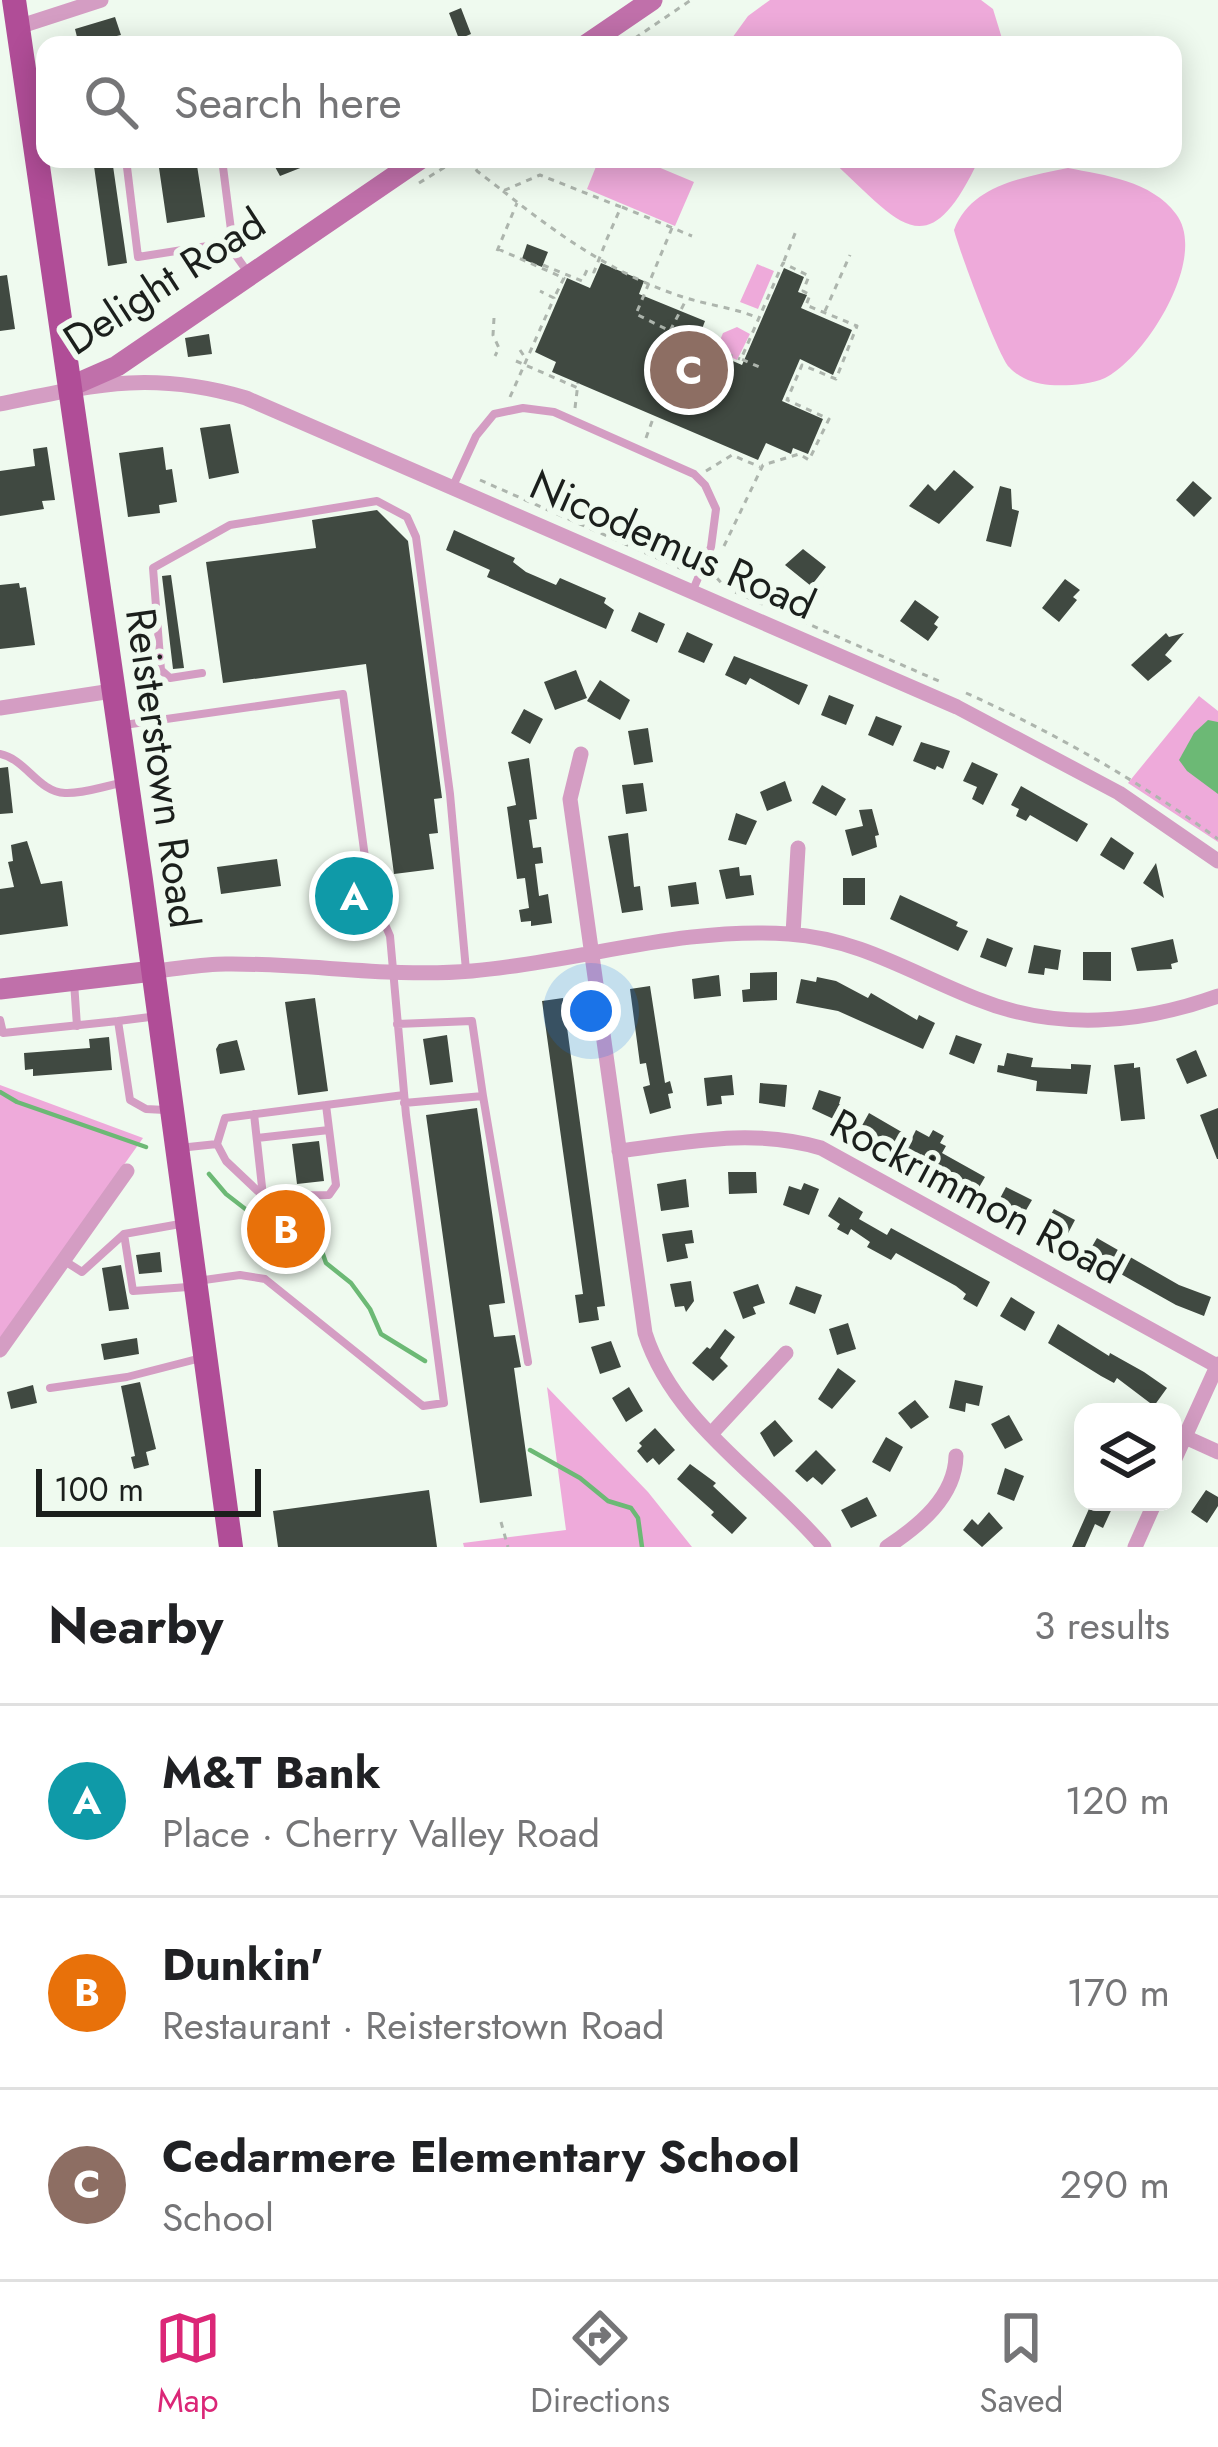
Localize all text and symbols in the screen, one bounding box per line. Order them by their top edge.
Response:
search box [36,36,1182,168]
icon: search [78,69,144,135]
text: Search here [174,70,402,135]
street label: Delight Road [51,193,277,370]
pin: C [650,325,728,415]
street label: Nicodemus Road [520,454,825,635]
street label: Reisterstown Road [110,604,215,932]
pin: A [315,851,393,941]
your location [561,981,621,1041]
street label: Rockrimmon Road [819,1093,1134,1299]
pin: B [247,1184,325,1274]
map controls [1074,1403,1182,1511]
button: layers [1074,1403,1182,1511]
scale bar [36,1463,261,1516]
text: 100 m [54,1466,144,1513]
text: Nearby [48,1588,223,1662]
text: 3 results [1034,1597,1170,1654]
text: M&T Bank [162,1740,381,1805]
text: A [73,1772,101,1829]
text: 120 m [1065,1772,1170,1829]
text: Place · Cherry Valley Road [162,1805,600,1862]
text: Dunkin' [162,1932,323,1997]
text: B [74,1964,100,2021]
text: 170 m [1066,1964,1170,2021]
text: Restaurant · Reisterstown Road [162,1997,665,2054]
text: Cedarmere Elementary School [162,2124,800,2189]
text: C [73,2156,101,2213]
text: 290 m [1060,2156,1170,2213]
text: School [162,2189,274,2246]
tab: Map [155,2305,221,2424]
tab: Directions [530,2305,670,2424]
tab: Saved [980,2305,1063,2424]

